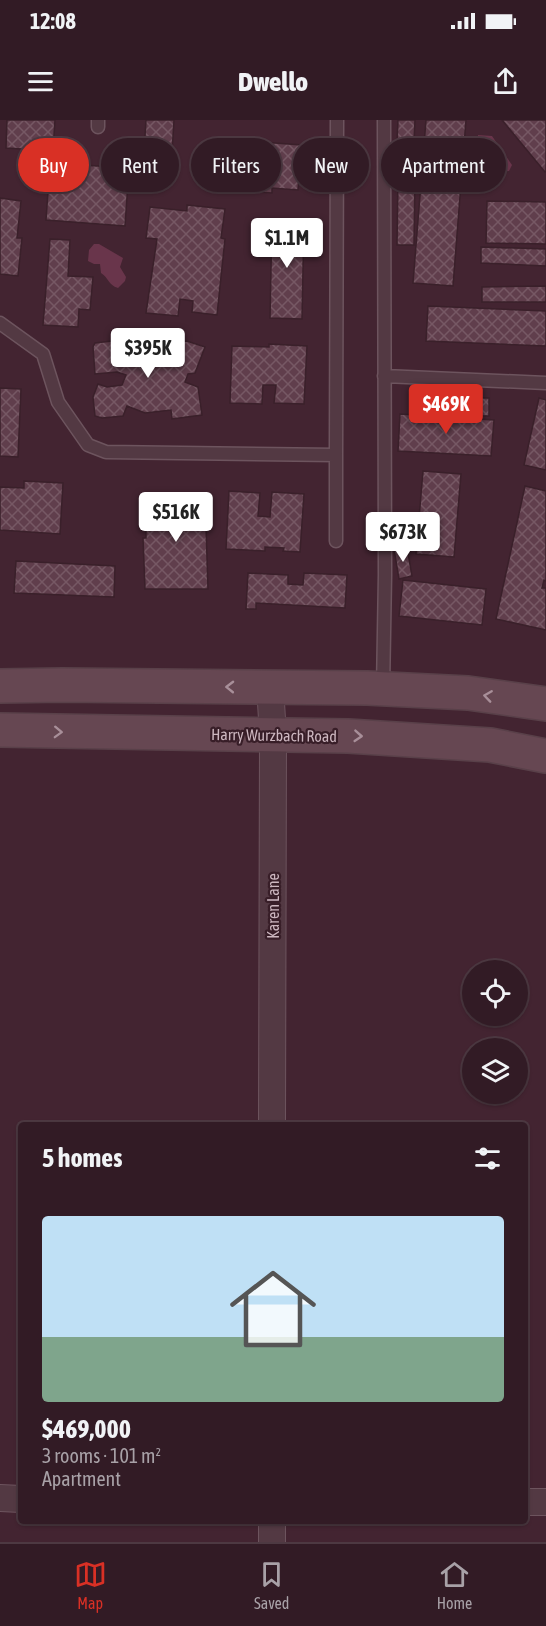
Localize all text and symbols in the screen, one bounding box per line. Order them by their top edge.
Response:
text: 12:08 [30,8,76,34]
icon: menu [24,65,57,98]
icon: share [489,65,522,98]
text: Dwello [238,66,308,97]
chip: Buy [18,138,89,192]
chip: Rent [101,138,179,192]
chip: Filters [191,138,281,192]
chip: New [293,138,369,192]
chip: Apartment [381,138,506,192]
pin: $1.1M [245,218,329,269]
text: $1.1M [265,226,309,249]
pin: $395K [106,328,190,379]
text: $395K [125,336,171,359]
pin: $469K [404,384,488,435]
text: $469K [423,392,469,415]
pin: $516K [134,492,218,543]
text: $516K [153,500,199,523]
pin: $673K [361,512,445,563]
text: $673K [380,520,426,543]
one-way arrow [226,681,235,693]
one-way arrow [483,690,493,702]
street label: Harry Wurzbach Road [211,725,337,746]
one-way arrow [54,726,63,738]
one-way arrow [354,730,363,743]
street label: Karen Lane [264,873,282,939]
map controls [462,960,528,1104]
button: locate [462,960,528,1026]
button: layers [462,1038,528,1104]
icon: filters [471,1142,504,1175]
text: 5 homes [42,1143,122,1173]
icon: home [219,1255,327,1363]
text: $469,000 [42,1414,131,1444]
text: 3 rooms · 101 m² [42,1444,161,1467]
text: Apartment [42,1467,121,1490]
tab: Map [74,1558,107,1612]
tab: Saved [254,1558,289,1612]
tab: Home [437,1558,472,1612]

